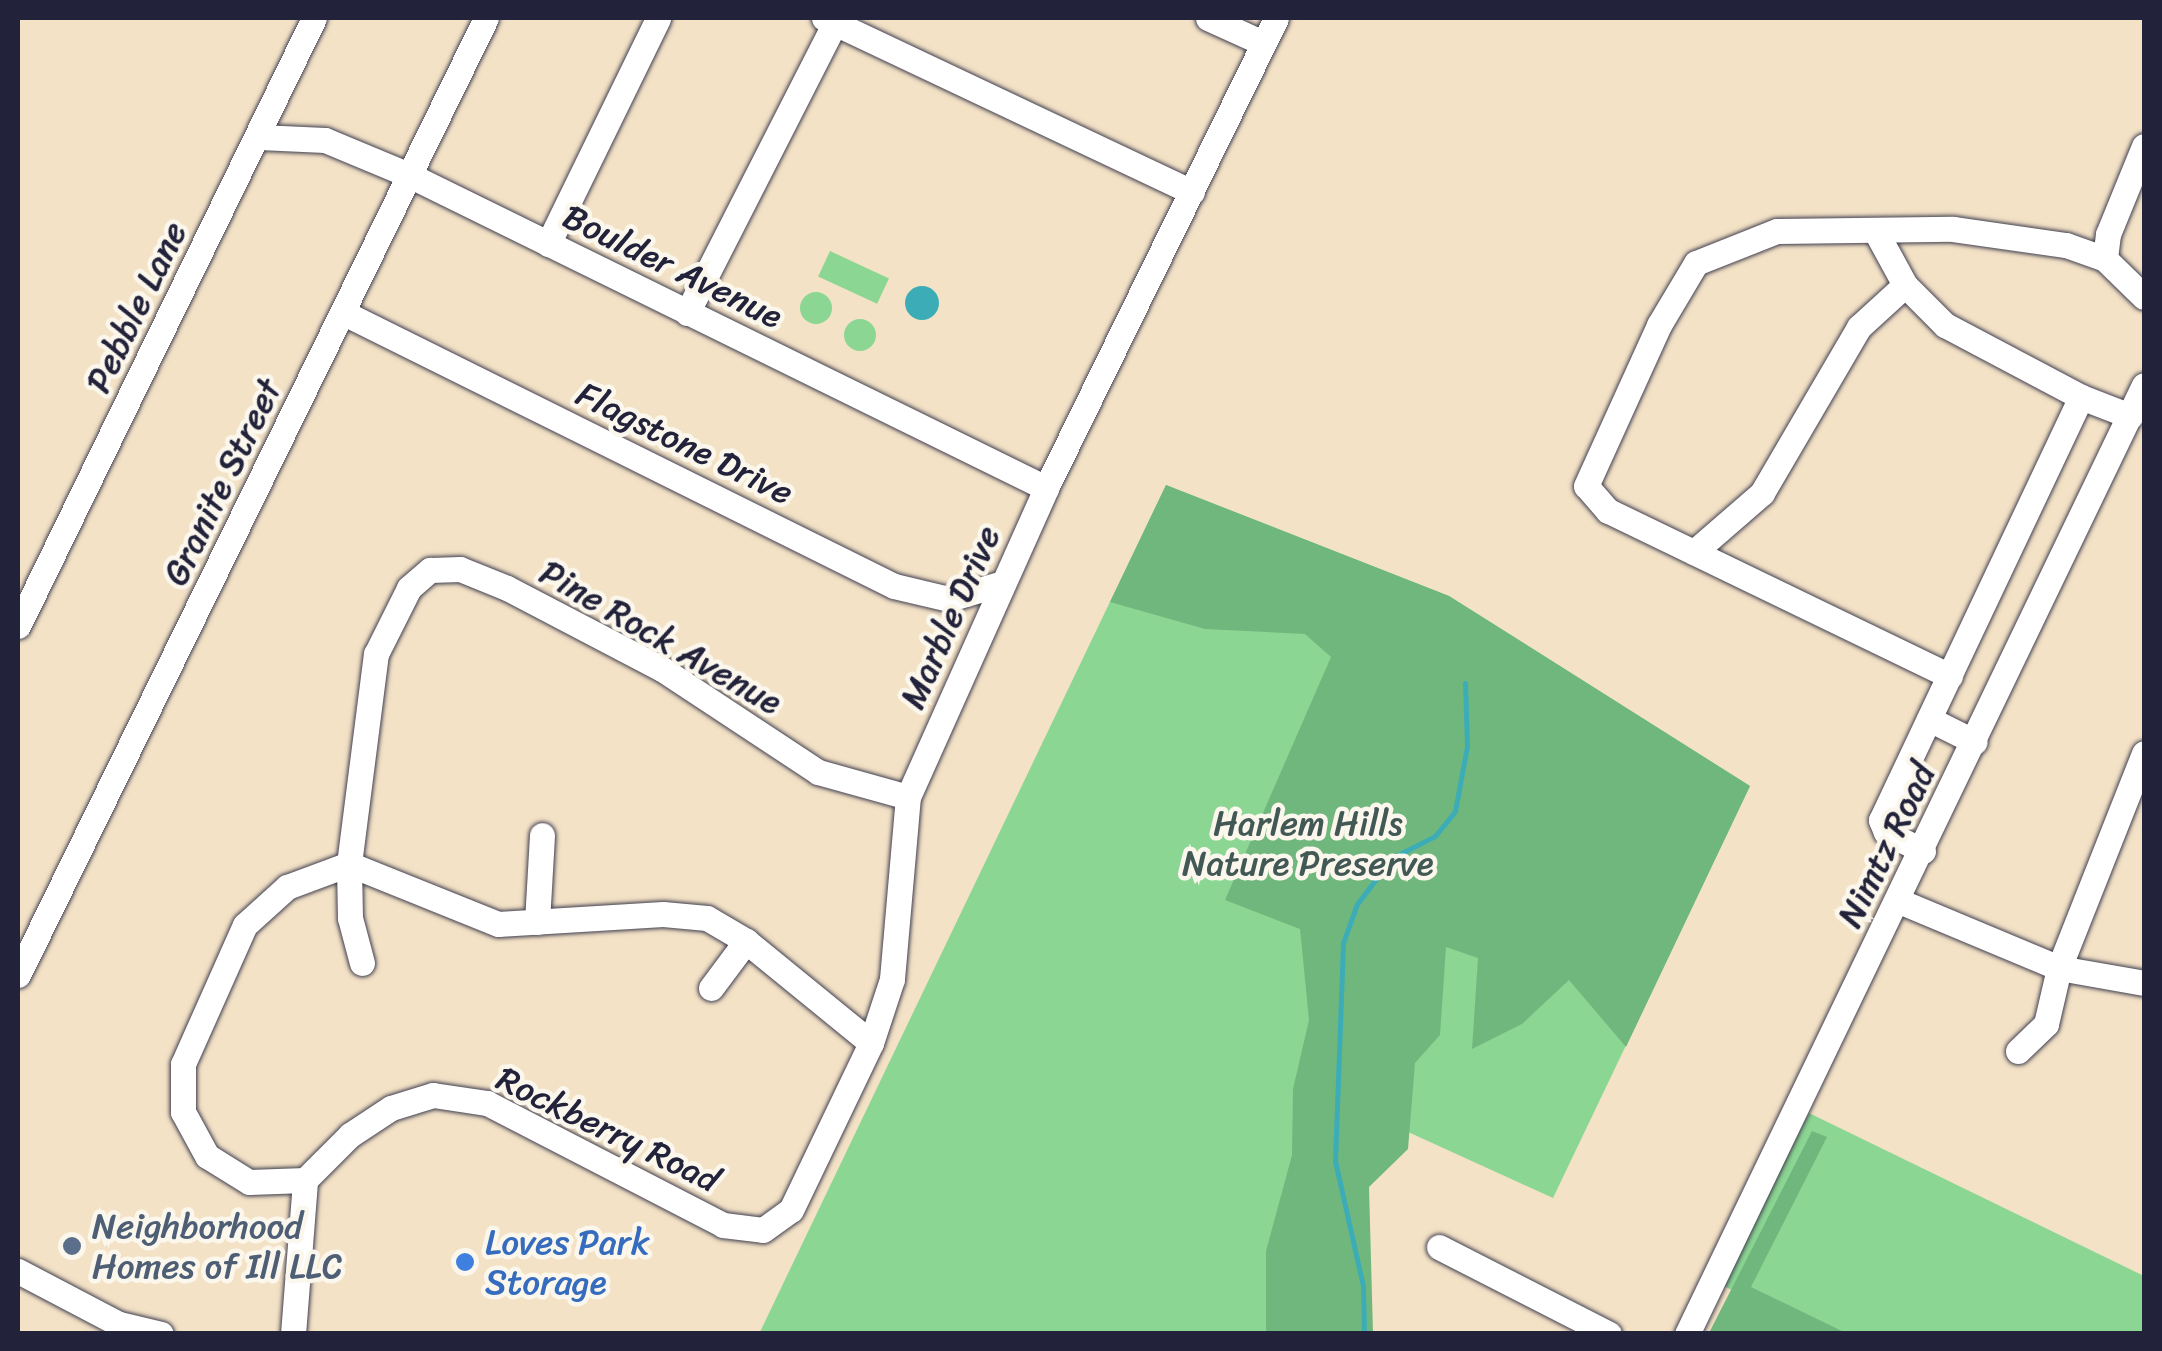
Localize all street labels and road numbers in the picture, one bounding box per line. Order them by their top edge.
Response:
street label: Boulder Avenue [556,195,790,337]
street label: Pebble Lane [77,215,195,399]
street label: Granite Street [154,372,290,592]
street label: Flagstone Drive [570,372,800,514]
street label: Marble Drive [891,519,1009,715]
street label: Pine Rock Avenue [532,551,790,723]
street label: Nimtz Road [1828,756,1944,934]
street label: Rockberry Road [490,1057,726,1201]

